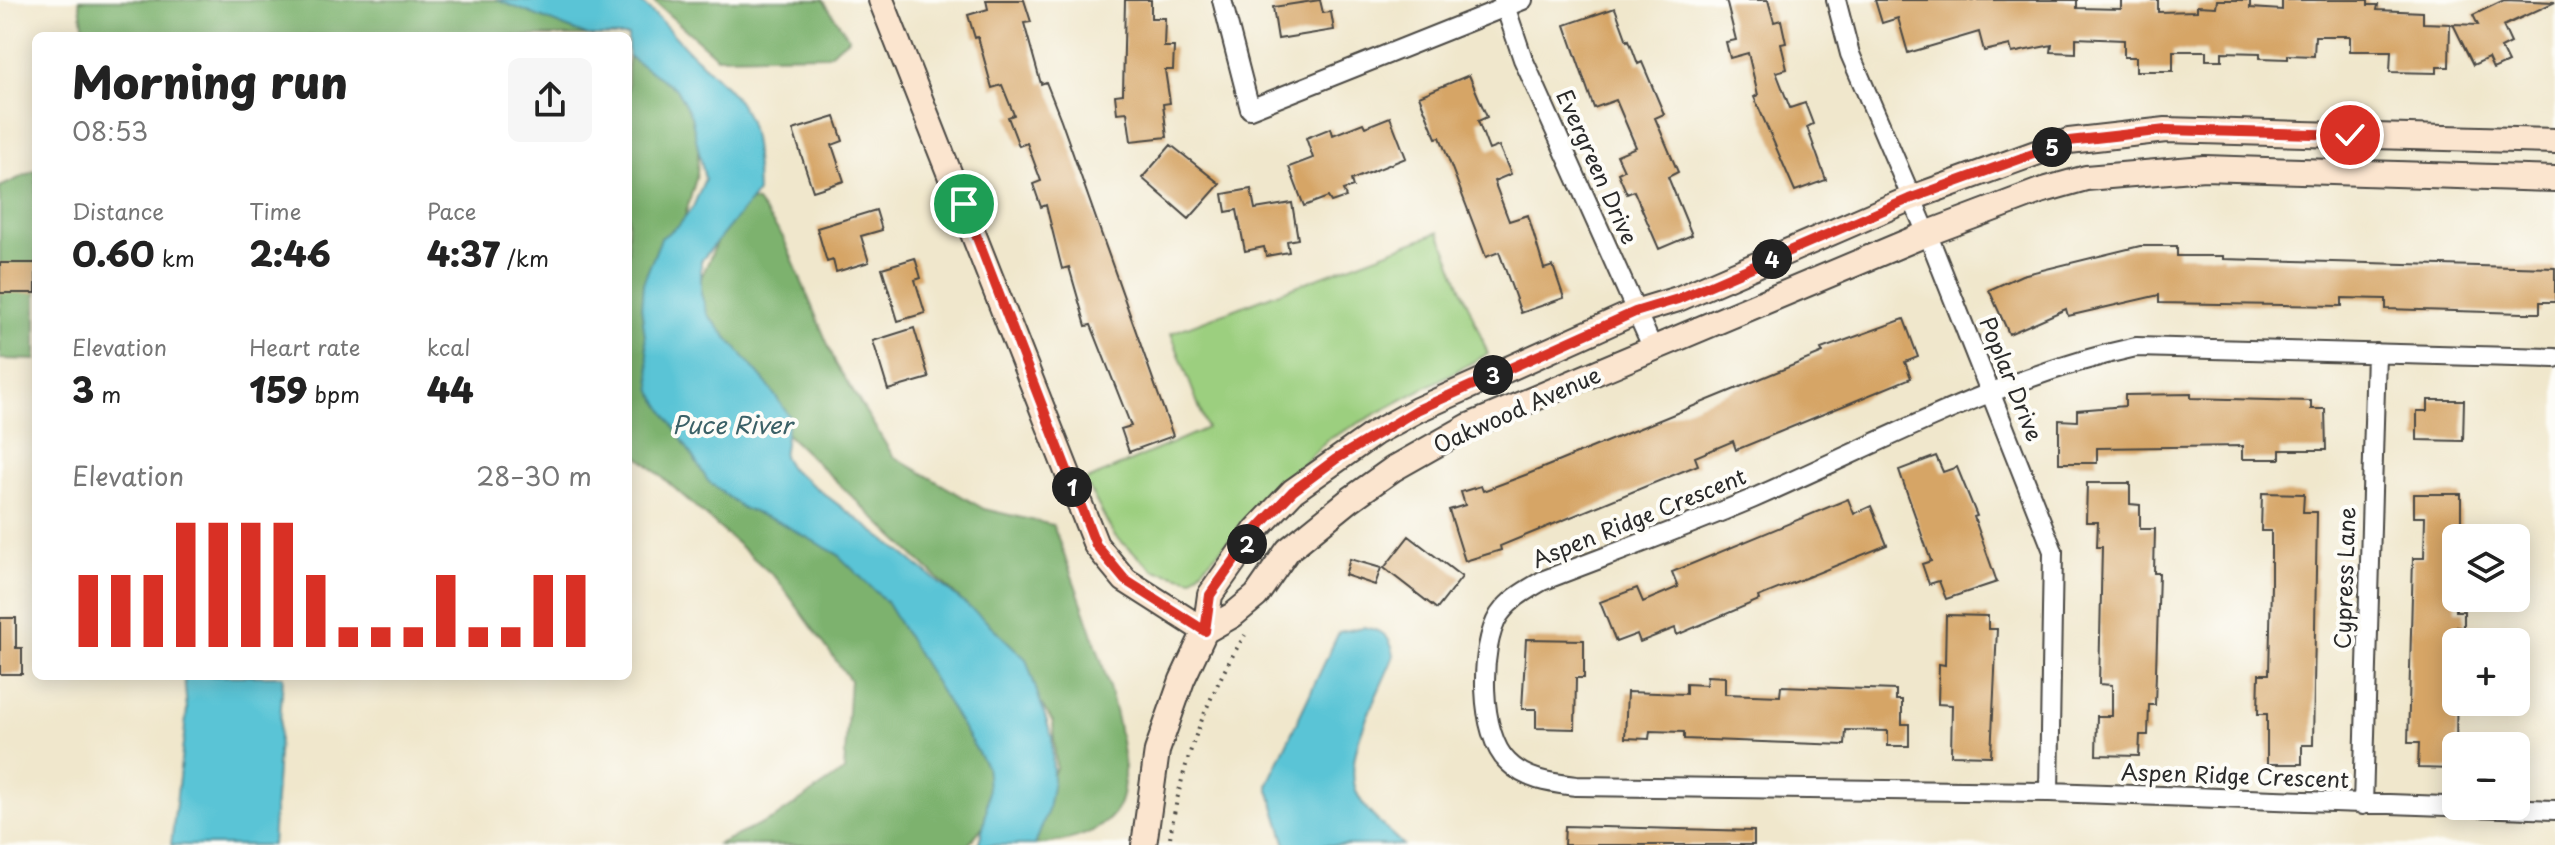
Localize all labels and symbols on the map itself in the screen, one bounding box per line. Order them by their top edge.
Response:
street label: Evergreen Drive [1549,84,1647,249]
pin [2316,101,2384,169]
pin: 5 [2032,127,2072,167]
pin [930,170,998,238]
pin: 4 [1752,239,1792,279]
street label: Poplar Drive [1972,311,2052,446]
pin: 3 [1473,355,1513,395]
street label: Oakwood Avenue [1427,357,1605,460]
water label: Puce River [672,406,795,442]
street label: Aspen Ridge Crescent [1526,459,1750,575]
pin: 1 [1052,467,1092,507]
street label: Cypress Lane [2325,506,2362,650]
pin: 2 [1227,524,1267,564]
street label: Aspen Ridge Crescent [2120,754,2350,795]

